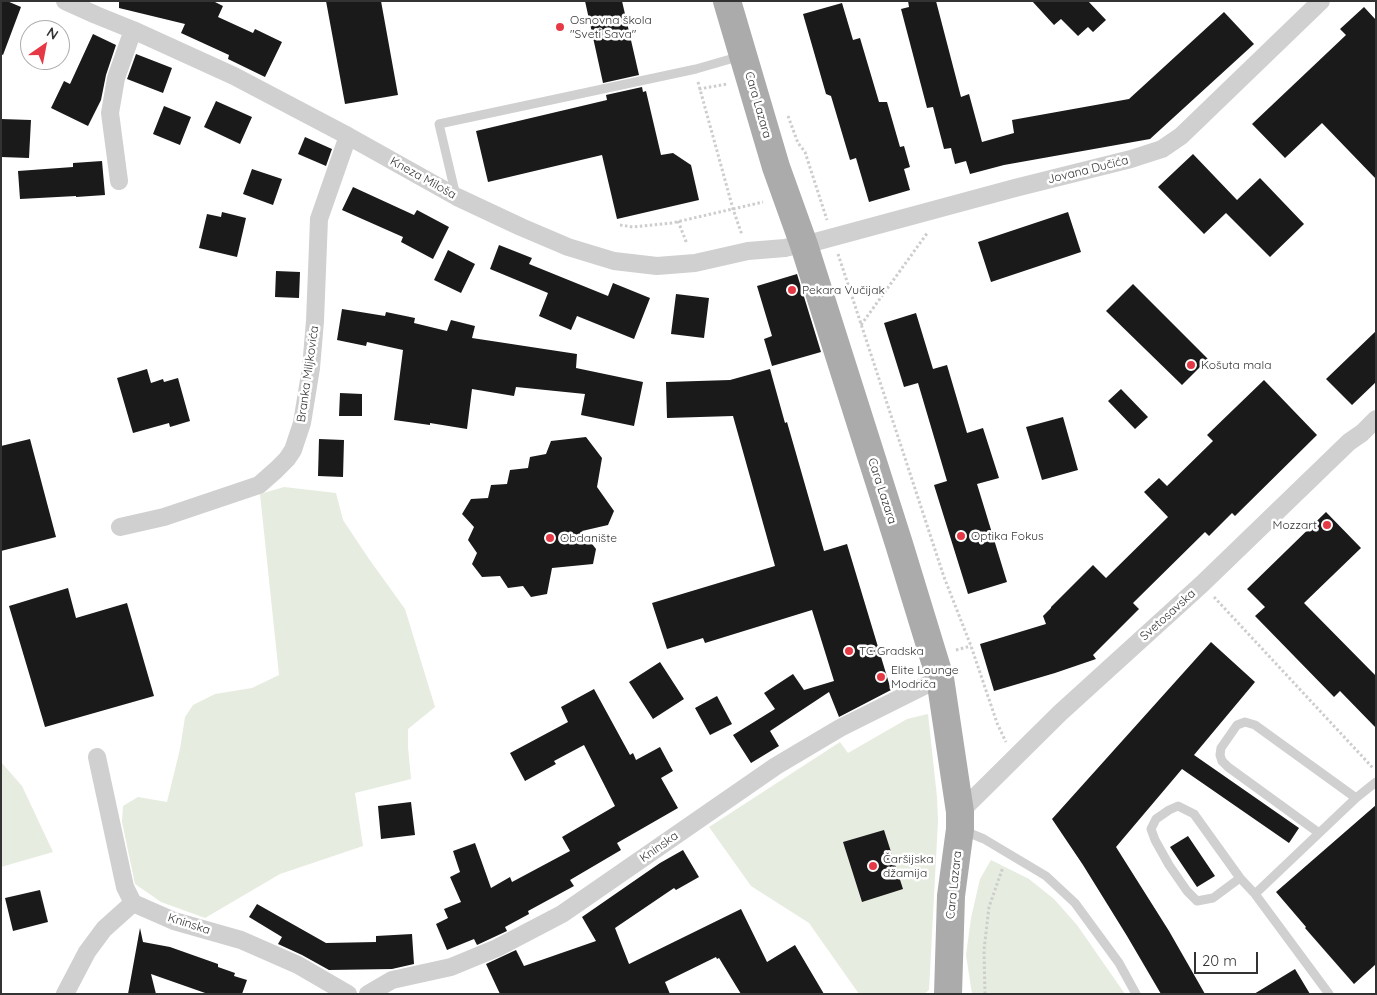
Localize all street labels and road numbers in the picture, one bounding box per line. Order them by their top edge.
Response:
street label: Cara Lazara [742,70,774,140]
street label: Jovana Dučića [1046,153,1130,187]
street label: Kneza Miloša [387,154,459,202]
street label: Branka Miljkovića [294,325,322,423]
street label: Cara Lazara [865,456,899,526]
street label: Svetosavska [1137,586,1199,644]
street label: Kninska [637,829,681,865]
street label: Cara Lazara [943,850,965,920]
street label: Kninska [166,910,212,938]

